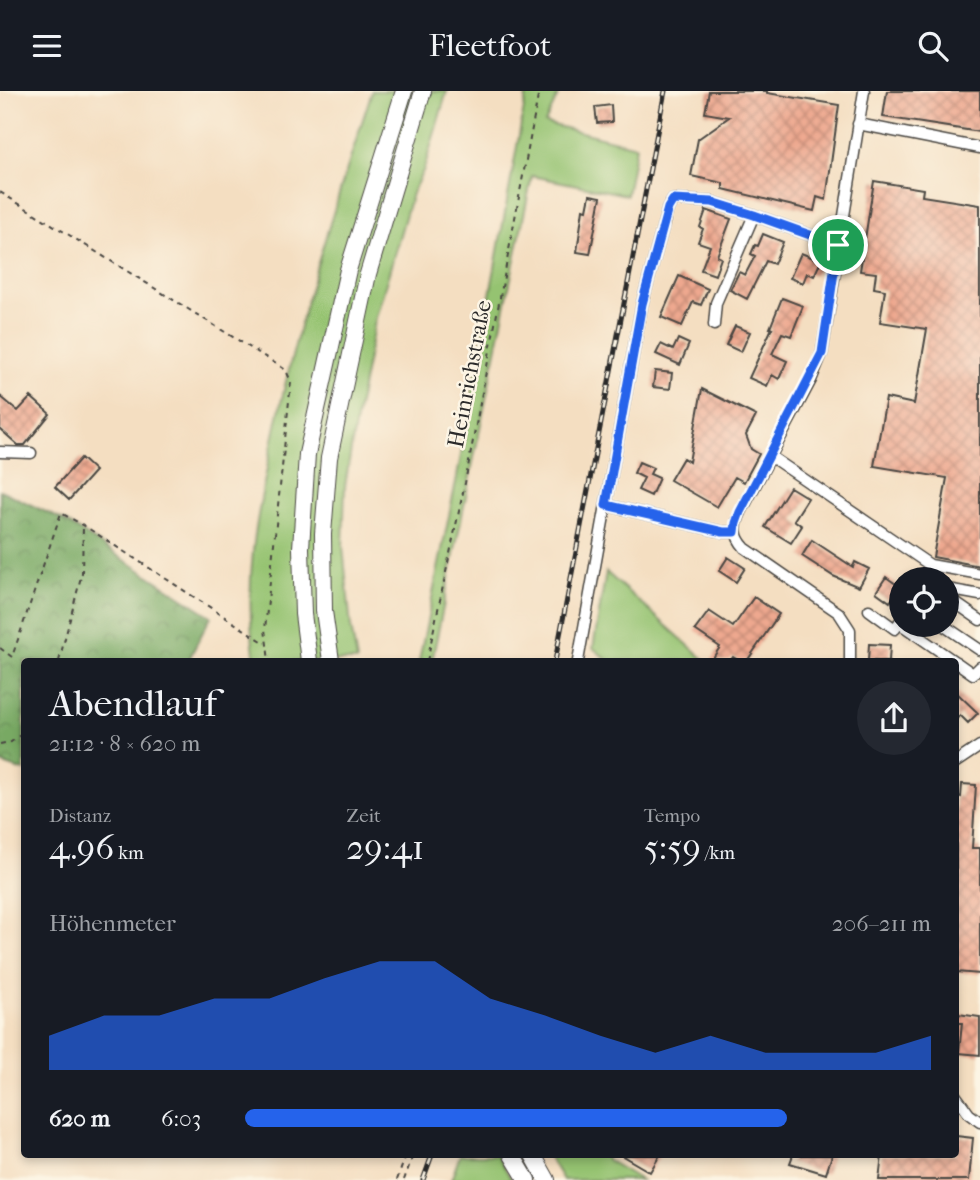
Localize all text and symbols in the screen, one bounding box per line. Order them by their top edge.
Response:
icon: menu [28,27,66,65]
text: Fleetfoot [429,27,551,64]
icon: search [914,27,952,65]
pin [808,215,868,275]
icon: arrive [819,226,857,264]
street label: Heinrichstraße [442,298,497,450]
map controls [889,567,959,637]
button: locate [889,567,959,637]
text: Abendlauf [49,681,217,726]
button: share [857,681,931,755]
text: 21:12 · 8 × 620 m [49,730,201,757]
text: Distanz [49,805,111,827]
text: Zeit [346,805,381,827]
text: Tempo [644,805,700,827]
text: 4.96 [49,827,114,868]
text: 29:41 [346,827,424,868]
text: 5:59 [644,827,701,868]
text: km [114,842,144,864]
text: /km [701,842,735,864]
text: Höhenmeter [49,910,176,937]
text: 206–211 m [832,910,931,937]
text: 620 m [49,1105,110,1132]
text: 6:03 [161,1105,201,1132]

